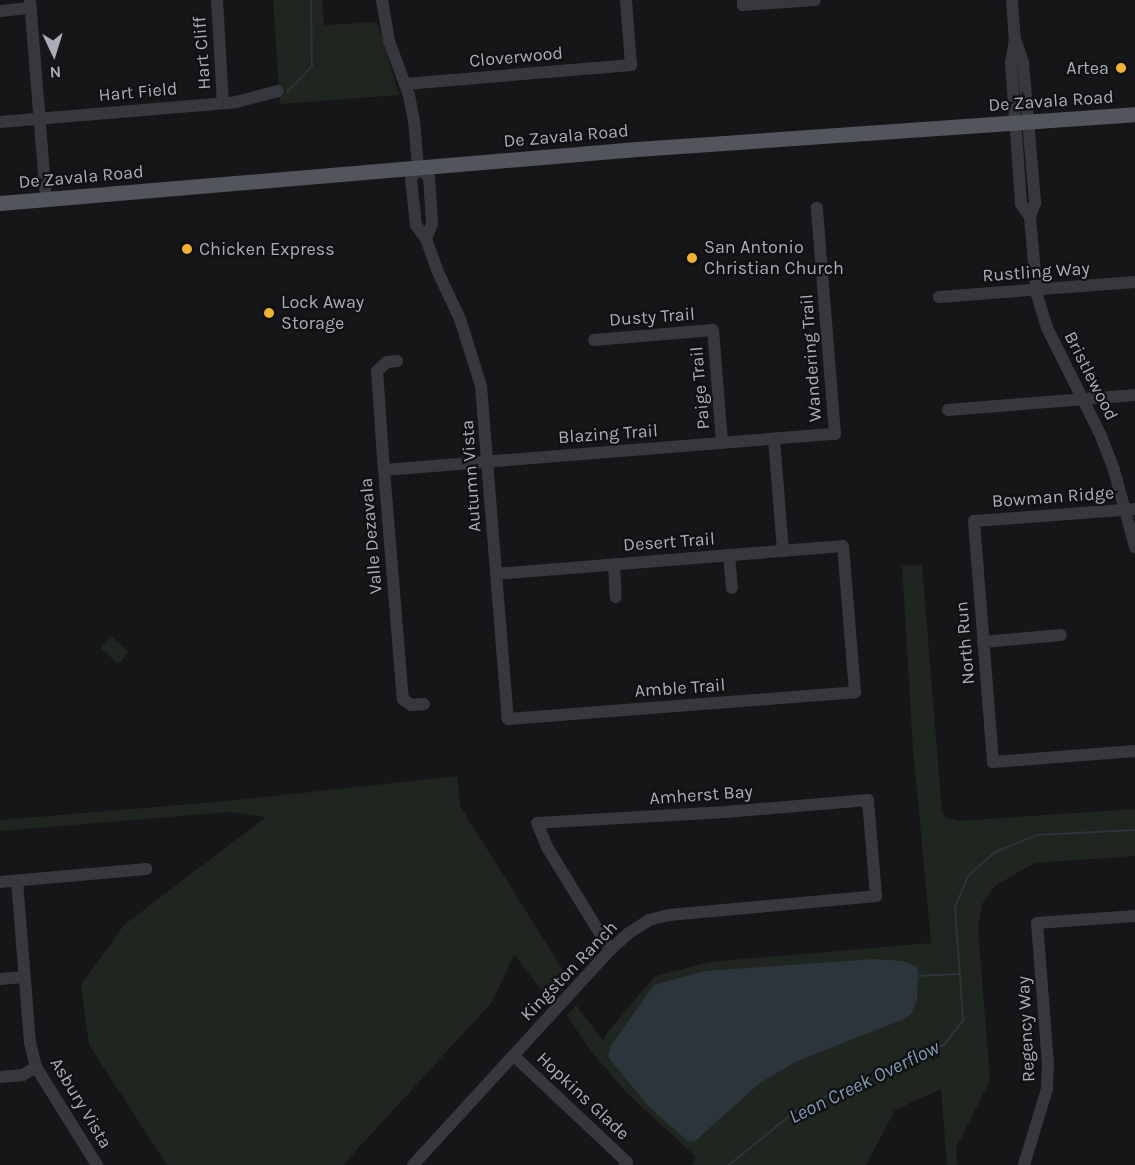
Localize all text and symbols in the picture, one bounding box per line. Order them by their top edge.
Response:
street label: Hart Cliff [189,16,215,90]
north arrow [24,24,84,84]
street label: Cloverwood [468,42,564,72]
place label: Artea [1066,57,1109,79]
marker: Artea [1114,61,1128,75]
text: N [49,63,62,82]
street label: Hart Field [98,78,178,106]
street label: De Zavala Road [988,86,1114,116]
street label: De Zavala Road [503,120,629,152]
street label: De Zavala Road [18,161,144,193]
place label: San Antonio Christian Church [704,237,844,280]
place label: Chicken Express [199,238,335,260]
marker: Chicken Express [180,242,194,256]
marker: San Antonio Christian Church [685,251,699,265]
street label: Rustling Way [982,257,1090,287]
place label: Lock Away Storage [281,292,364,334]
street label: Wandering Trail [796,293,826,423]
street label: Dusty Trail [608,303,696,331]
marker: Lock Away Storage [262,306,276,320]
street label: Bristlewood [1059,328,1123,424]
street label: Paige Trail [686,346,714,430]
street label: Autumn Vista [456,419,486,533]
street label: Blazing Trail [557,420,659,448]
street label: Valle Dezavala [355,477,387,595]
street label: Bowman Ridge [991,482,1115,512]
street label: Desert Trail [622,528,716,556]
street label: North Run [951,601,979,685]
street label: Amble Trail [634,674,726,702]
street label: Amherst Bay [648,781,754,809]
street label: Kingston Ranch [516,917,622,1025]
street label: Regency Way [1012,975,1040,1083]
water label: Leon Creek Overflow [785,1035,943,1129]
street label: Hopkins Glade [532,1048,634,1144]
street label: Asbury Vista [45,1054,117,1152]

